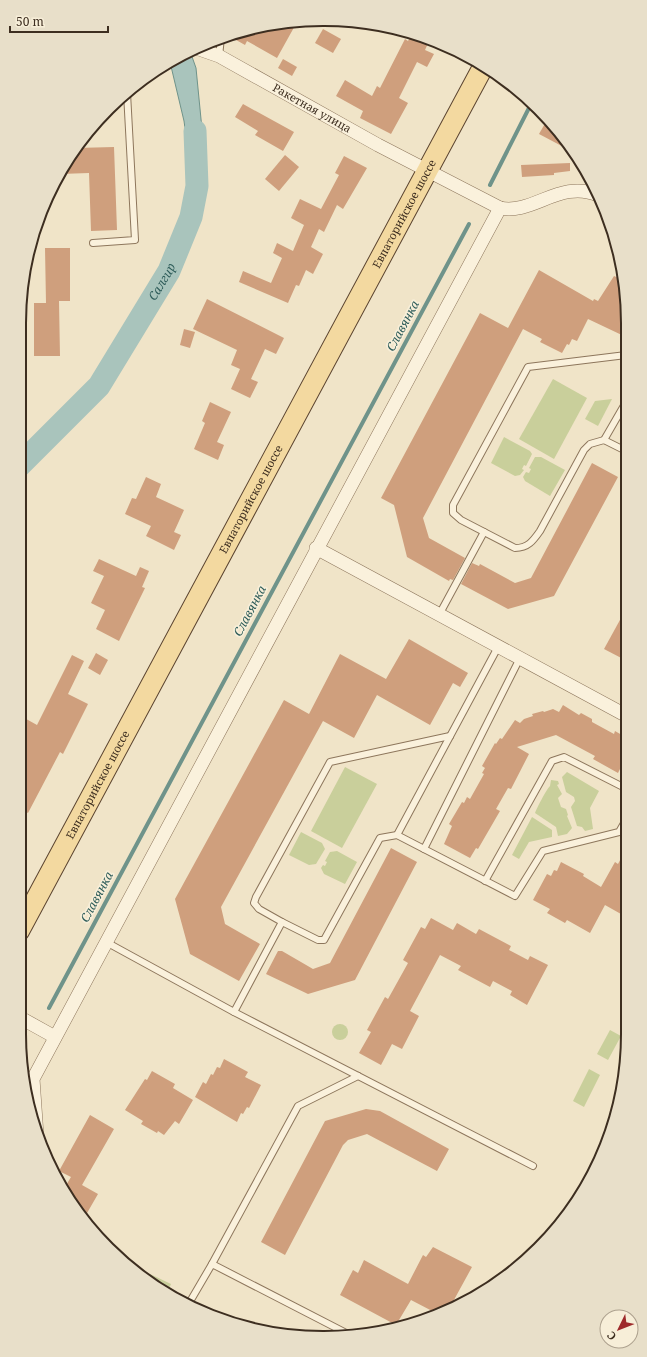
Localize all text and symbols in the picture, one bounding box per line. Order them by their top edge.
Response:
scale bar [10,8,108,34]
text: 50 m [16,13,44,30]
street label: Ракетная улица [270,80,354,136]
street label: Евпаторийское шоссе [368,157,439,271]
water label: Салгир [144,260,179,304]
water label: Славянка [382,297,423,354]
street label: Евпаторийское шоссе [215,442,286,556]
water label: Славянка [229,582,270,639]
street label: Евпаторийское шоссе [62,727,132,841]
water label: Славянка [76,868,117,925]
north arrow [599,1309,639,1349]
text: С [603,1328,619,1344]

